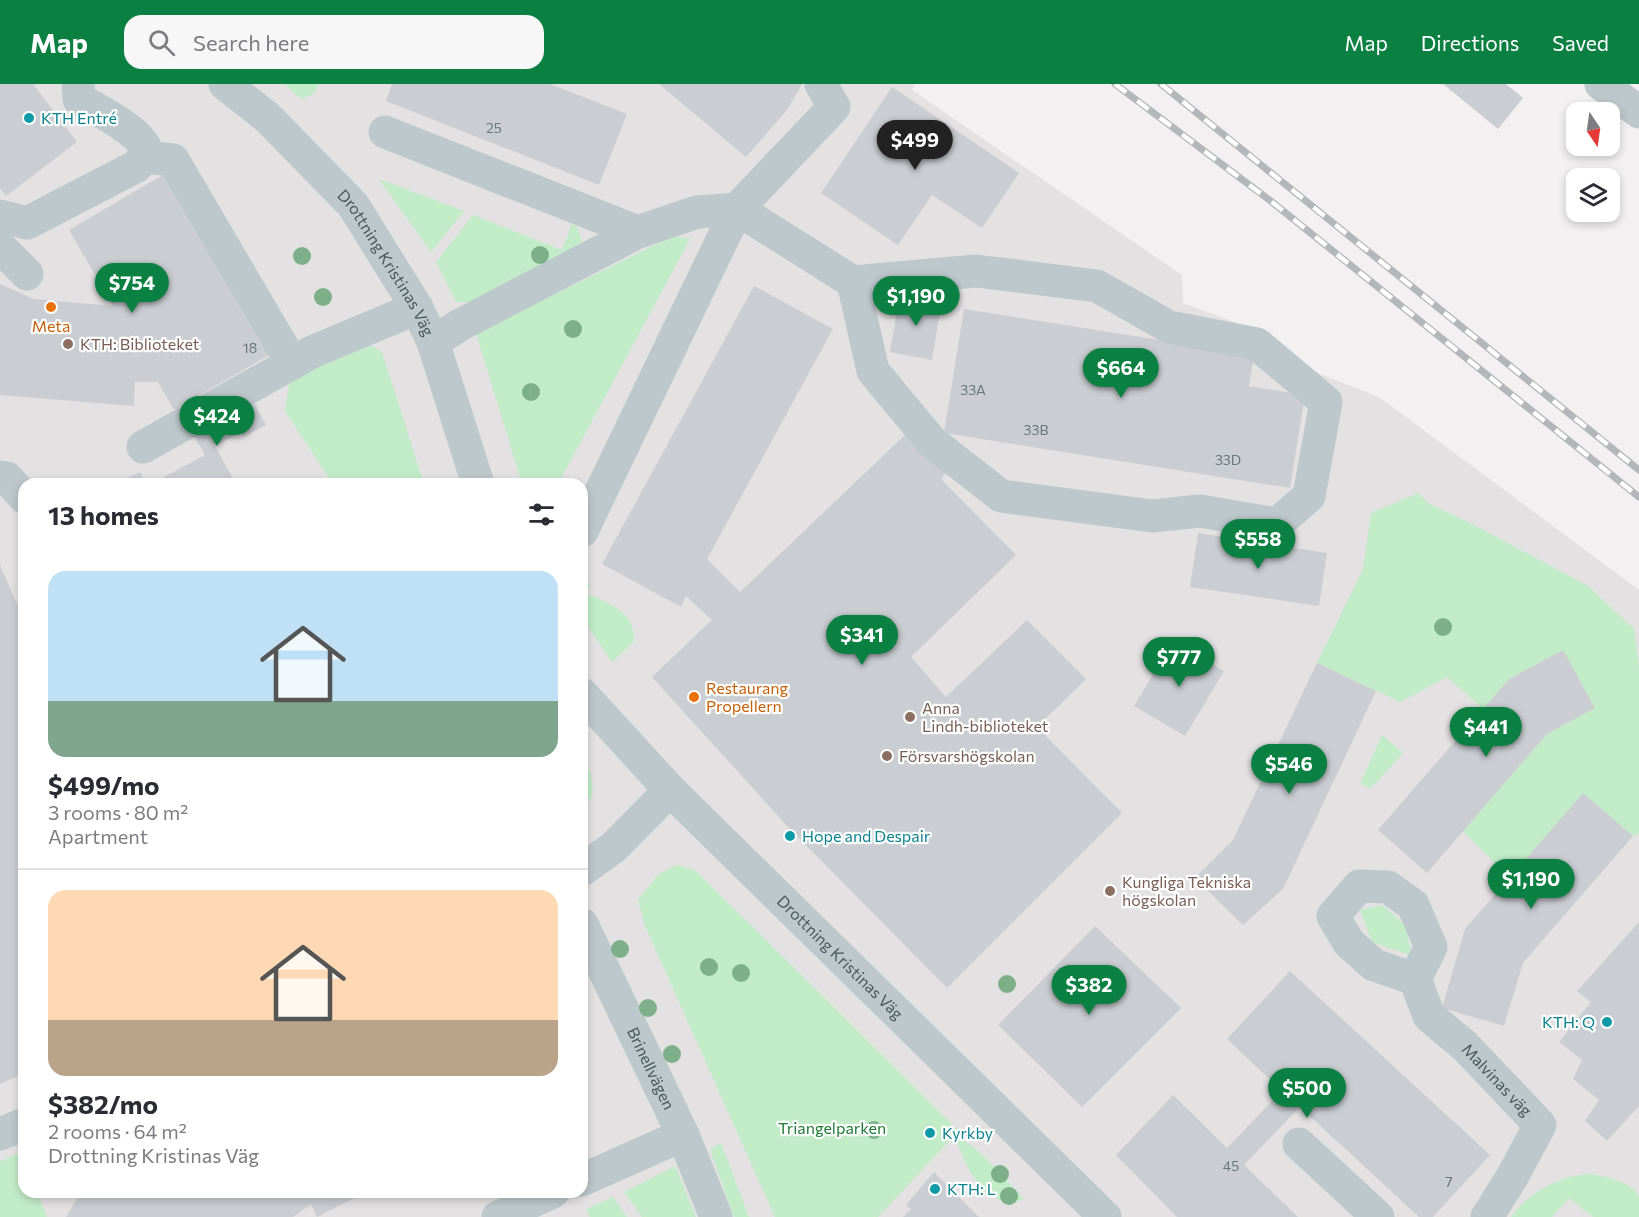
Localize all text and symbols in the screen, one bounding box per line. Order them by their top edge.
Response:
search box [124,15,544,69]
text: Map [30,25,88,59]
icon: search [145,26,178,59]
text: Search here [193,29,309,56]
text: Map [1345,30,1388,55]
text: Directions [1421,30,1519,55]
text: Saved [1552,30,1609,55]
north arrow [1566,102,1620,156]
map controls [1566,102,1620,222]
place label: KTH Entré [41,108,117,127]
marker: KTH Entré [22,111,36,125]
house number: 25 [486,119,502,136]
pin: $499 [879,120,951,171]
text: $499 [891,127,939,151]
button: layers [1566,168,1620,222]
street label: Drottning Kristinas Väg [334,185,439,339]
pin: $754 [96,263,168,314]
text: $754 [109,270,155,294]
pin: $1,190 [867,276,965,327]
text: $1,190 [887,283,945,307]
marker: Meta [44,300,58,314]
place label: Meta [32,316,70,335]
place label: KTH: Biblioteket [80,334,200,353]
marker: KTH: Biblioteket [61,337,75,351]
house number: 18 [243,339,257,356]
pin: $664 [1085,348,1157,399]
text: $664 [1097,355,1145,379]
house number: 33A [960,381,986,398]
pin: $424 [181,396,253,447]
text: $424 [194,403,240,427]
house number: 33B [1024,421,1048,438]
house number: 33D [1215,451,1241,468]
icon: filters [525,498,558,531]
text: 13 homes [48,499,159,530]
pin: $558 [1222,519,1294,570]
text: $558 [1234,526,1282,550]
icon: home [249,610,357,718]
pin: $341 [826,615,898,666]
text: $341 [840,622,884,646]
pin: $777 [1143,637,1215,688]
text: $777 [1157,644,1201,668]
place label: Restaurang Propellern [706,678,789,715]
marker: Restaurang Propellern [687,690,701,704]
place label: Anna Lindh-biblioteket [922,698,1049,735]
pin: $441 [1450,707,1522,758]
marker: Anna Lindh-biblioteket [903,710,917,724]
text: $441 [1464,714,1508,738]
pin: $546 [1253,744,1325,795]
place label: Försvarshögskolan [899,746,1035,765]
marker: Försvarshögskolan [880,749,894,763]
text: $546 [1265,751,1313,775]
text: $499/mo [48,769,160,800]
text: 3 rooms · 80 m² [48,800,188,824]
text: Apartment [48,824,148,848]
place label: Hope and Despair [802,826,931,845]
marker: Hope and Despair [783,829,797,843]
pin: $1,190 [1482,859,1580,910]
text: $1,190 [1502,866,1560,890]
place label: Kungliga Tekniska högskolan [1122,872,1251,909]
marker: Kungliga Tekniska högskolan [1103,884,1117,898]
street label: Drottning Kristinas Väg [774,891,908,1023]
icon: home [249,929,357,1037]
pin: $382 [1053,965,1125,1016]
text: $382 [1066,972,1112,996]
place label: KTH: Q [1542,1012,1595,1031]
marker: KTH: Q [1600,1015,1614,1029]
street label: Brinellvägen [624,1024,679,1112]
street label: Malvinas väg [1459,1039,1537,1120]
pin: $500 [1271,1068,1343,1119]
text: $500 [1282,1075,1332,1099]
text: $382/mo [48,1088,158,1119]
park label: Triangelparken [778,1118,886,1137]
text: 2 rooms · 64 m² [48,1119,187,1143]
place label: Kyrkby [942,1123,993,1142]
marker: Kyrkby [923,1126,937,1140]
text: Drottning Kristinas Väg [48,1143,259,1167]
house number: 45 [1223,1157,1239,1174]
house number: 7 [1445,1173,1453,1190]
place label: KTH: L [947,1179,996,1198]
marker: KTH: L [928,1182,942,1196]

